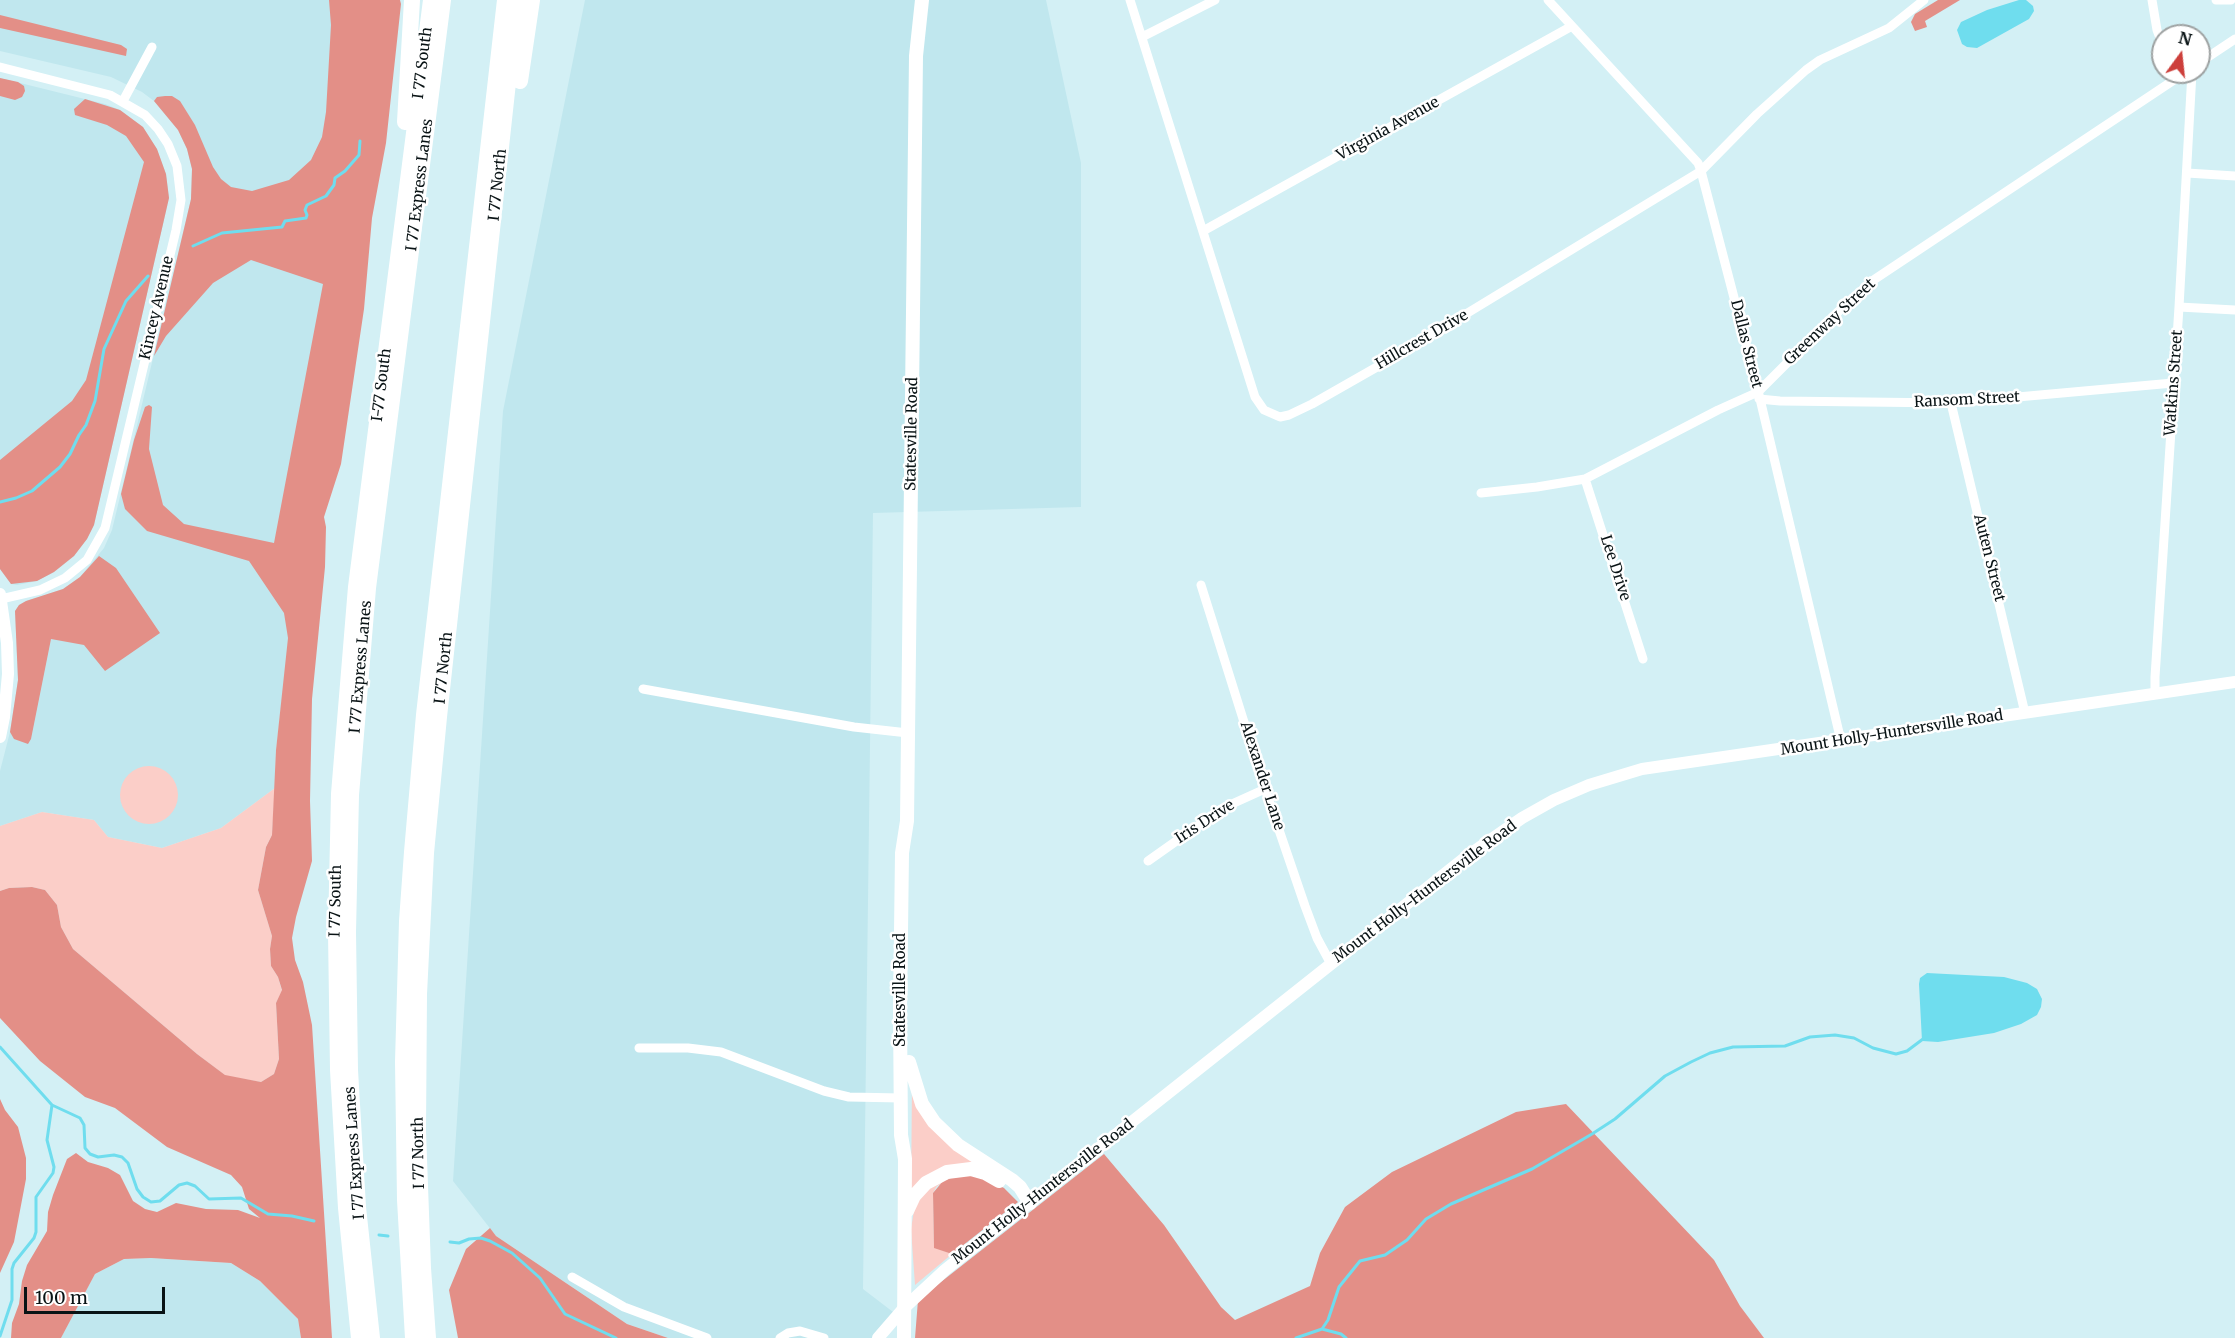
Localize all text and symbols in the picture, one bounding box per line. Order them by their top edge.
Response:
north arrow [2151,24,2211,84]
street label: I 77 South [410,26,436,100]
text: N [2176,27,2194,50]
street label: Virginia Avenue [1334,93,1442,165]
street label: I 77 Express Lanes [403,118,437,252]
street label: I 77 North [485,148,511,222]
street label: Kincey Avenue [136,254,178,362]
street label: Greenway Street [1781,275,1879,369]
street label: Dallas Street [1726,298,1766,390]
street label: Hillcrest Drive [1373,306,1471,374]
street label: Watkins Street [2161,329,2187,437]
street label: I-77 South [369,347,395,423]
street label: Statesville Road [902,377,922,491]
street label: Ransom Street [1914,388,2020,412]
street label: Auten Street [1969,513,2009,603]
street label: Lee Drive [1596,533,1634,603]
street label: I 77 Express Lanes [346,600,376,734]
street label: I 77 North [431,631,457,705]
street label: Mount Holly-Huntersville Road [1779,707,2005,759]
street label: Alexander Lane [1236,719,1288,833]
street label: Iris Drive [1172,796,1238,848]
street label: Mount Holly-Huntersville Road [1330,817,1520,967]
street label: I 77 South [326,865,346,937]
street label: Statesville Road [892,933,910,1047]
street label: I 77 Express Lanes [341,1086,369,1220]
street label: Mount Holly-Huntersville Road [949,1116,1137,1268]
street label: I 77 North [409,1117,429,1189]
scale bar [27,1275,168,1313]
text: 100 m [35,1286,88,1309]

